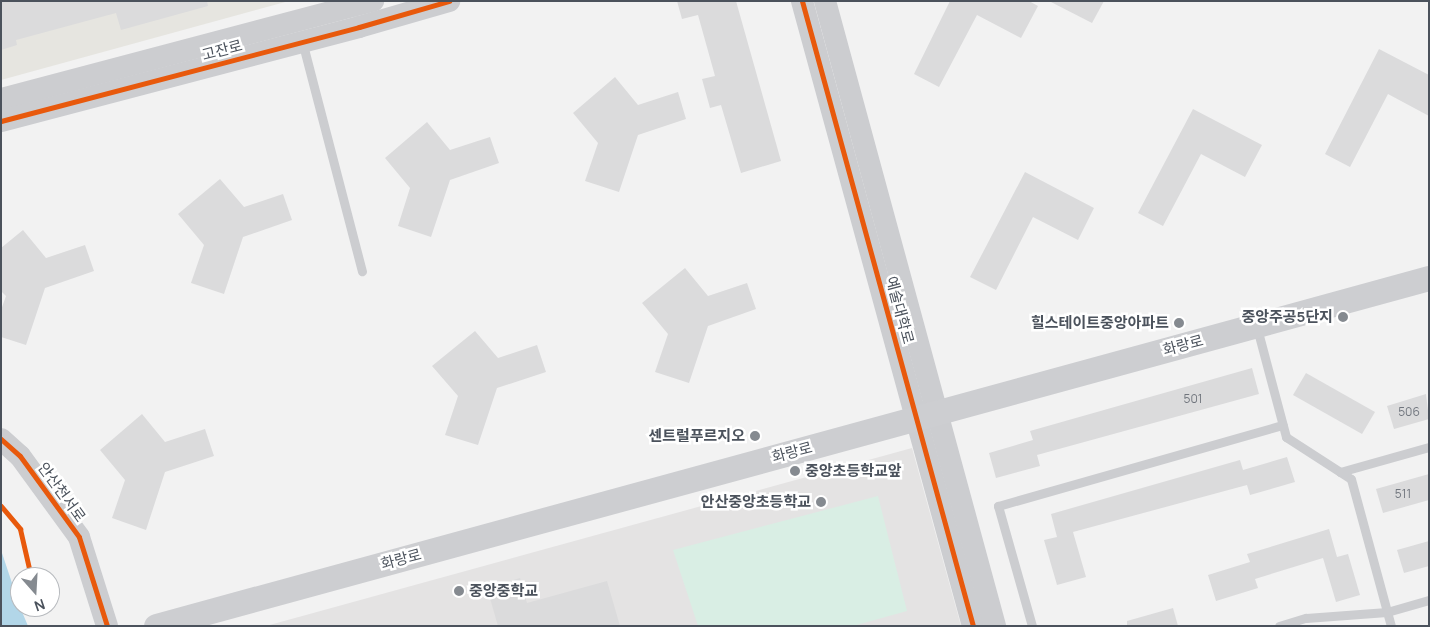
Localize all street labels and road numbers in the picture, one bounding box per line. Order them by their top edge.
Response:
street label: 고잔로 [200,36,244,64]
street label: 예술대학로 [882,274,918,346]
street label: 화랑로 [1161,331,1205,359]
street label: 화랑로 [770,438,814,466]
street label: 안산천서로 [34,459,90,525]
street label: 화랑로 [379,545,423,573]

